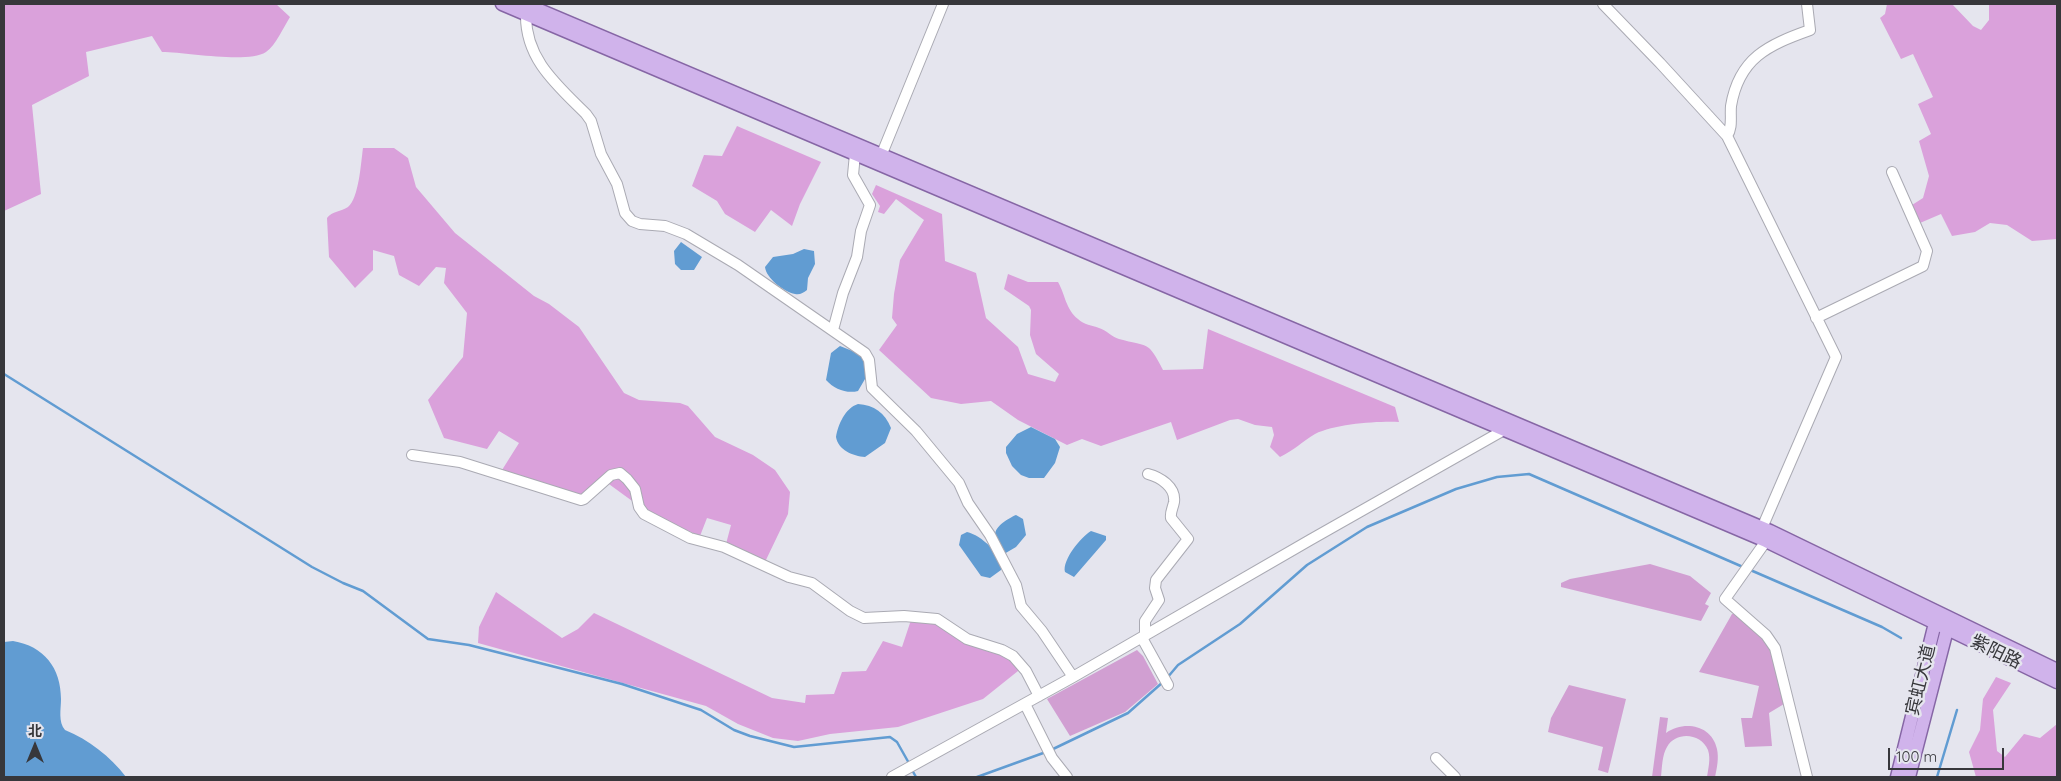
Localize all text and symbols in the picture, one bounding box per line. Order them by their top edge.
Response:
street label: 紫阳路 [1967,630,2025,674]
street label: 宾虹大道 [1902,642,1940,718]
north arrow [10,721,60,771]
text: 北 [28,722,42,740]
scale bar [1891,738,2007,770]
text: 100 m [1896,747,1937,766]

